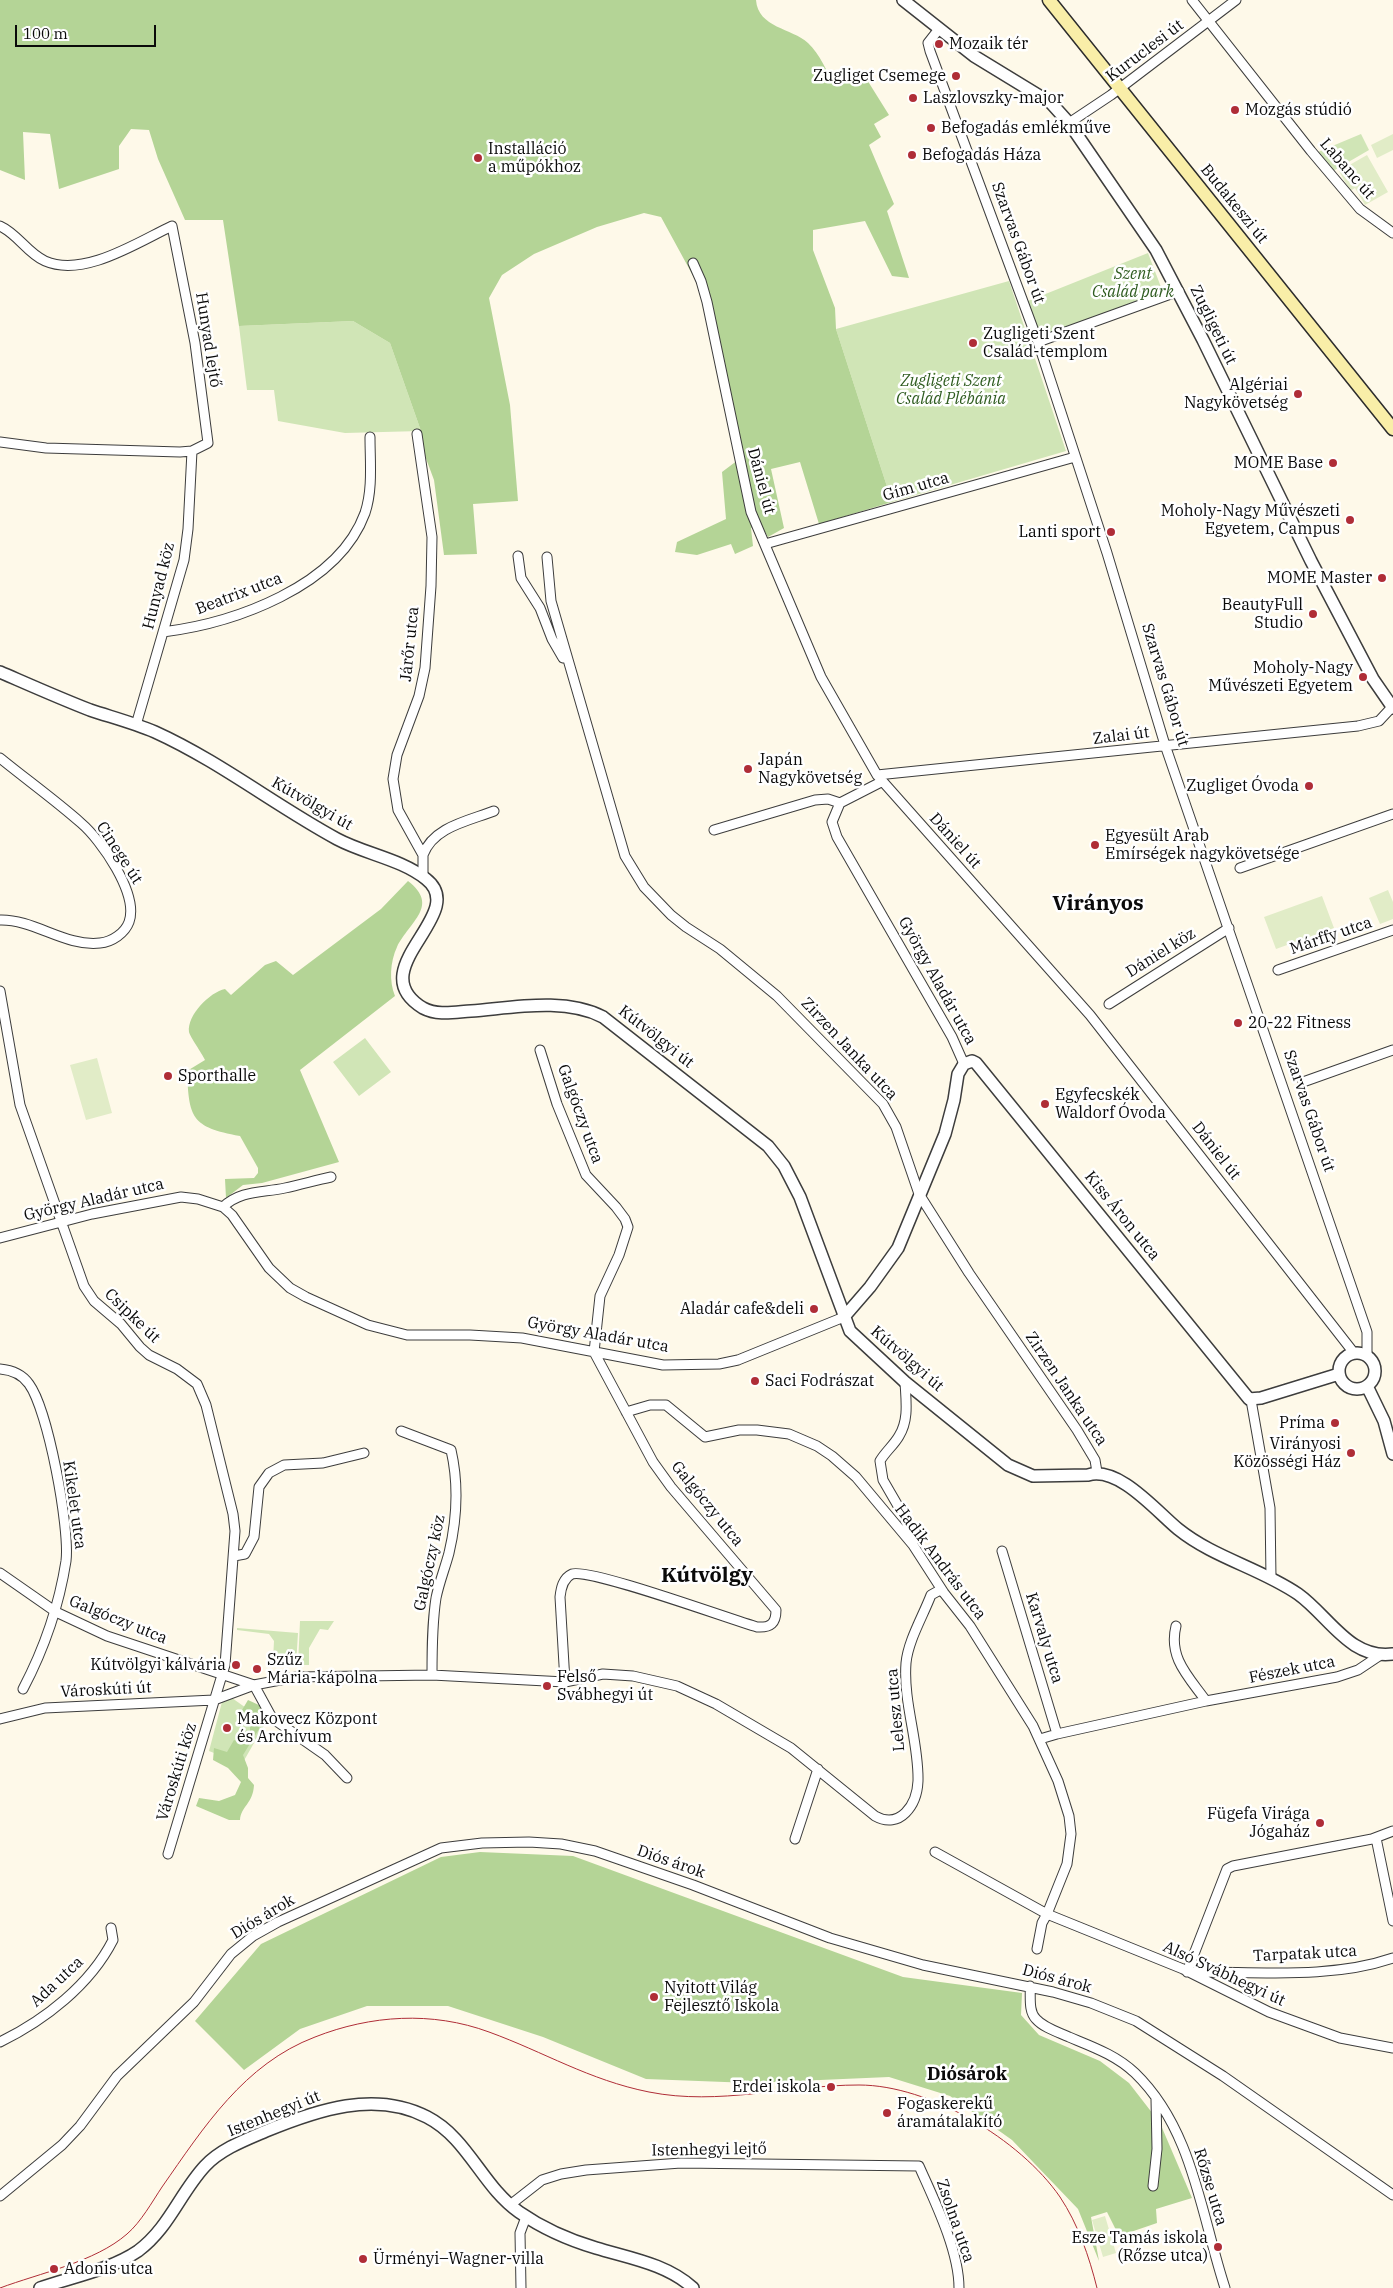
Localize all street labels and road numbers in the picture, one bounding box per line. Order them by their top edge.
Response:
street label: Kuruclesi út [1103,16,1187,86]
street label: Labanc út [1315,135,1379,203]
street label: Budakeszi út [1196,160,1272,248]
street label: Szarvas Gábor út [987,180,1049,306]
street label: Zugligeti út [1186,282,1240,368]
street label: Hunyad lejtő [191,291,225,389]
street label: Dániel út [743,446,779,516]
street label: Gím utca [881,468,951,506]
street label: Hunyad köz [139,540,179,632]
street label: Beatrix utca [193,569,285,619]
street label: Járőr utca [397,606,423,682]
street label: Szarvas Gábor út [1137,621,1193,749]
street label: Zalai út [1092,723,1150,749]
street label: Kútvölgyi út [268,773,356,835]
street label: Dániel út [925,809,985,873]
street label: Cinege út [92,818,146,888]
street label: Márffy utca [1287,913,1375,959]
street label: György Aladár utca [894,914,980,1048]
street label: Dániel köz [1123,924,1199,982]
street label: Zirzen Janka utca [797,994,901,1104]
street label: Kútvölgyi út [614,1002,698,1072]
street label: Szarvas Gábor út [1279,1048,1339,1174]
street label: Galgóczy utca [553,1062,607,1166]
street label: Dániel út [1188,1118,1244,1184]
street label: Kiss Áron utca [1080,1168,1164,1264]
street label: György Aladár utca [22,1175,166,1225]
street label: Csipke út [100,1285,164,1347]
street label: György Aladár utca [526,1313,670,1357]
street label: Kútvölgyi út [867,1322,947,1396]
street label: Zirzen Janka utca [1021,1328,1111,1450]
street label: Galgóczy utca [667,1457,747,1551]
street label: Kikelet utca [58,1459,90,1551]
street label: Hadik András utca [890,1500,990,1624]
street label: Galgóczy köz [410,1513,450,1613]
street label: Karvaly utca [1021,1590,1067,1686]
street label: Galgóczy utca [66,1592,170,1648]
street label: Fészek utca [1247,1652,1337,1688]
street label: Lelesz utca [883,1668,909,1752]
street label: Városkúti út [60,1678,152,1702]
street label: Városkúti köz [153,1721,201,1823]
street label: Diós árok [634,1841,708,1883]
street label: Diós árok [228,1890,298,1944]
street label: Alsó Svábhegyi út [1160,1937,1288,2011]
street label: Tarpatak utca [1253,1942,1357,1966]
street label: Ada utca [26,1953,88,2011]
street label: Diós árok [1020,1961,1094,1997]
street label: Istenhegyi út [225,2087,323,2141]
street label: Istenhegyi lejtő [651,2139,767,2161]
street label: Rőzse utca [1189,2146,1231,2228]
street label: Zsolna utca [932,2177,978,2265]

